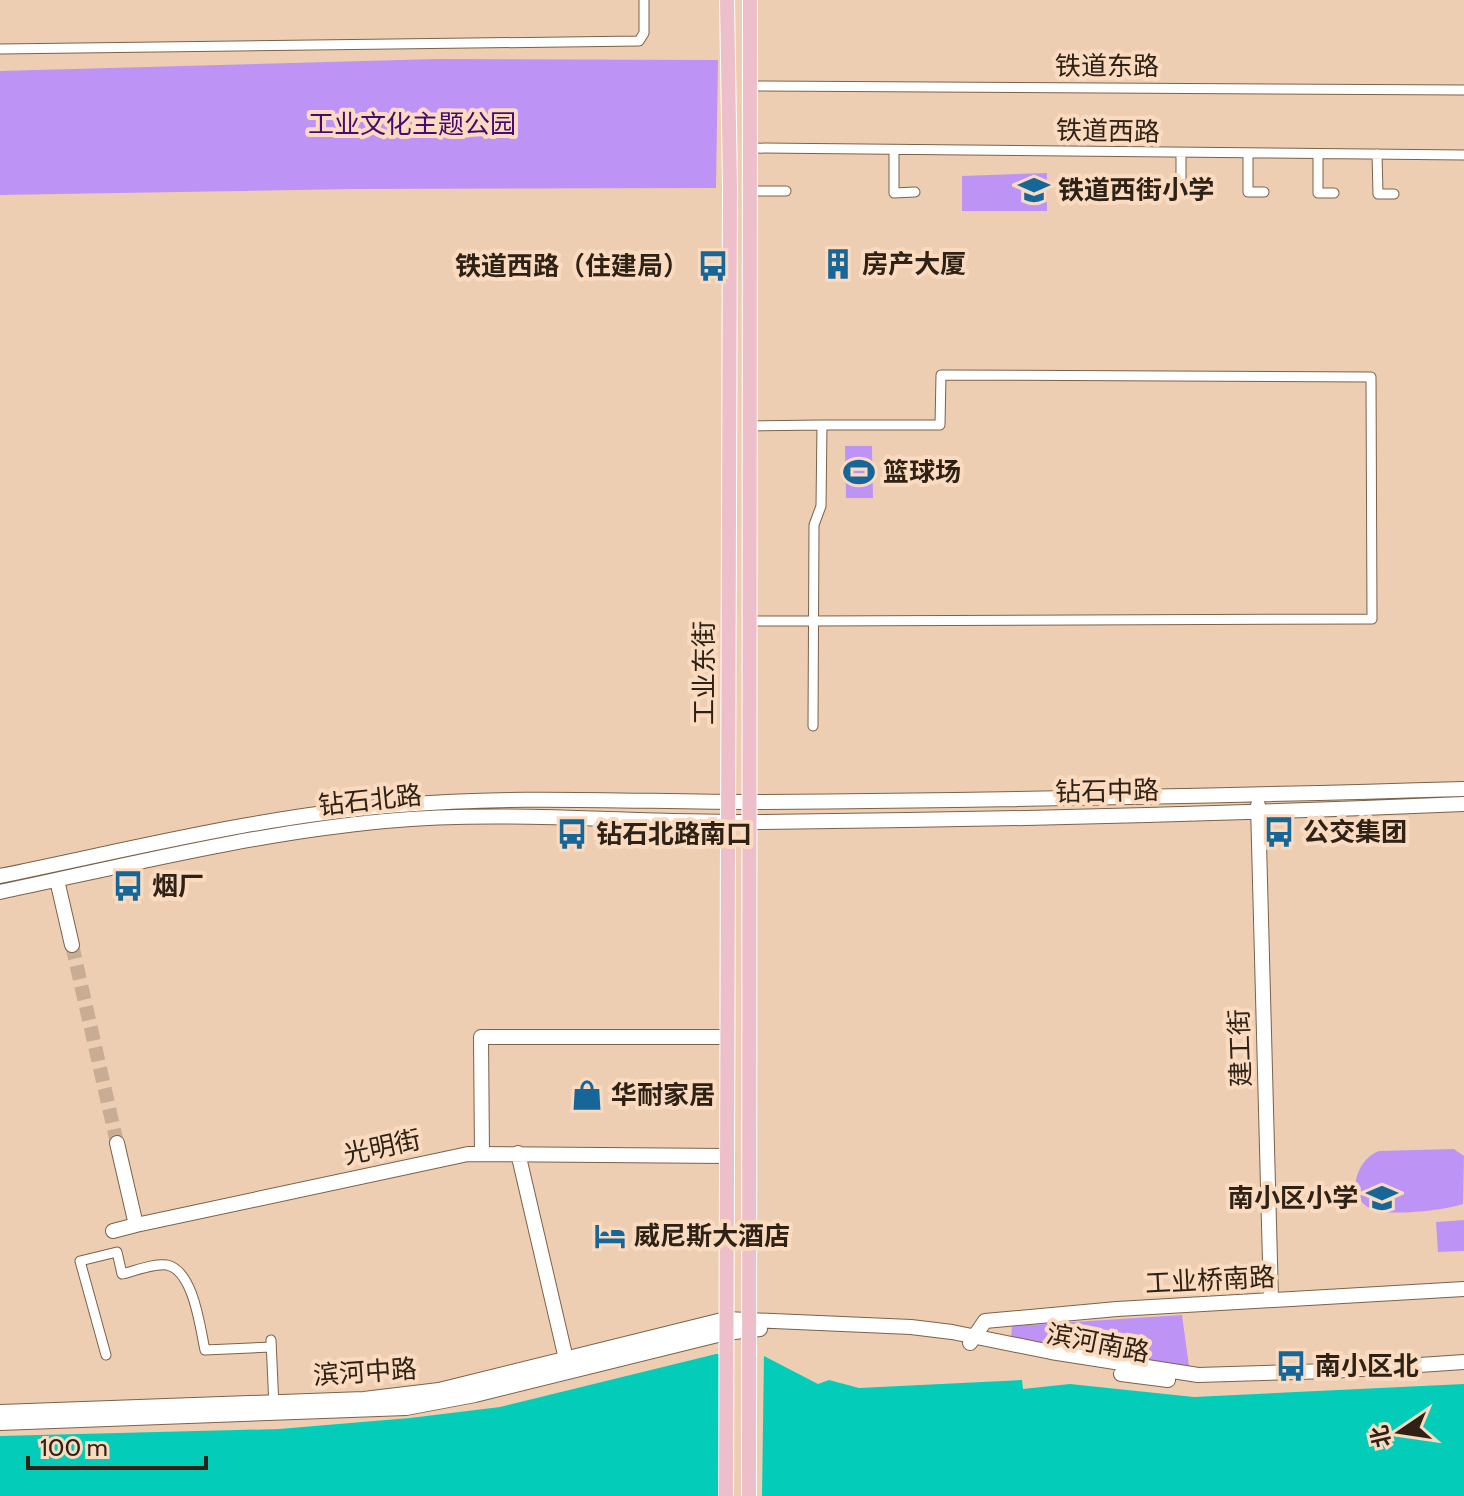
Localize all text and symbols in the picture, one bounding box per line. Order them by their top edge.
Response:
street label: 铁道东路 [1055,50,1159,82]
park label: 工业文化主题公园 [308,108,516,140]
street label: 铁道西路 [1056,114,1160,148]
school or university icon: 铁道西街小学 [1017,173,1051,207]
place label: 铁道西街小学 [1058,174,1214,206]
building icon: 房产大厦 [821,247,855,281]
place label: 房产大厦 [862,248,966,280]
bus stop icon: 铁道西路（住建局） [696,249,730,283]
place label: 铁道西路（住建局） [455,250,689,282]
sports icon: 篮球场 [842,455,876,489]
place label: 篮球场 [883,456,961,488]
street label: 工业东街 [688,621,720,725]
street label: 钻石中路 [1055,774,1159,808]
street label: 钻石北路 [317,779,423,821]
bus stop icon: 公交集团 [1262,815,1296,849]
place label: 公交集团 [1303,816,1407,848]
bus stop icon: 钻石北路南口 [555,817,589,851]
place label: 钻石北路南口 [596,818,752,850]
bus stop icon: 烟厂 [111,869,145,903]
place label: 烟厂 [152,870,204,902]
street label: 建工街 [1223,1008,1257,1088]
shop icon: 华耐家居 [570,1078,604,1112]
place label: 华耐家居 [611,1079,715,1111]
street label: 光明街 [341,1123,423,1171]
school or university icon: 南小区小学 [1365,1181,1399,1215]
place label: 南小区小学 [1228,1182,1358,1214]
hotel icon: 威尼斯大酒店 [593,1219,627,1253]
place label: 威尼斯大酒店 [634,1220,790,1252]
street label: 工业桥南路 [1144,1261,1276,1299]
street label: 滨河南路 [1044,1317,1152,1369]
bus stop icon: 南小区北 [1274,1349,1308,1383]
place label: 南小区北 [1315,1350,1419,1382]
street label: 滨河中路 [312,1352,418,1392]
north arrow [1360,1392,1440,1472]
scale bar [28,1420,206,1470]
text: 北 [1365,1423,1397,1450]
text: 100 m [40,1433,108,1462]

